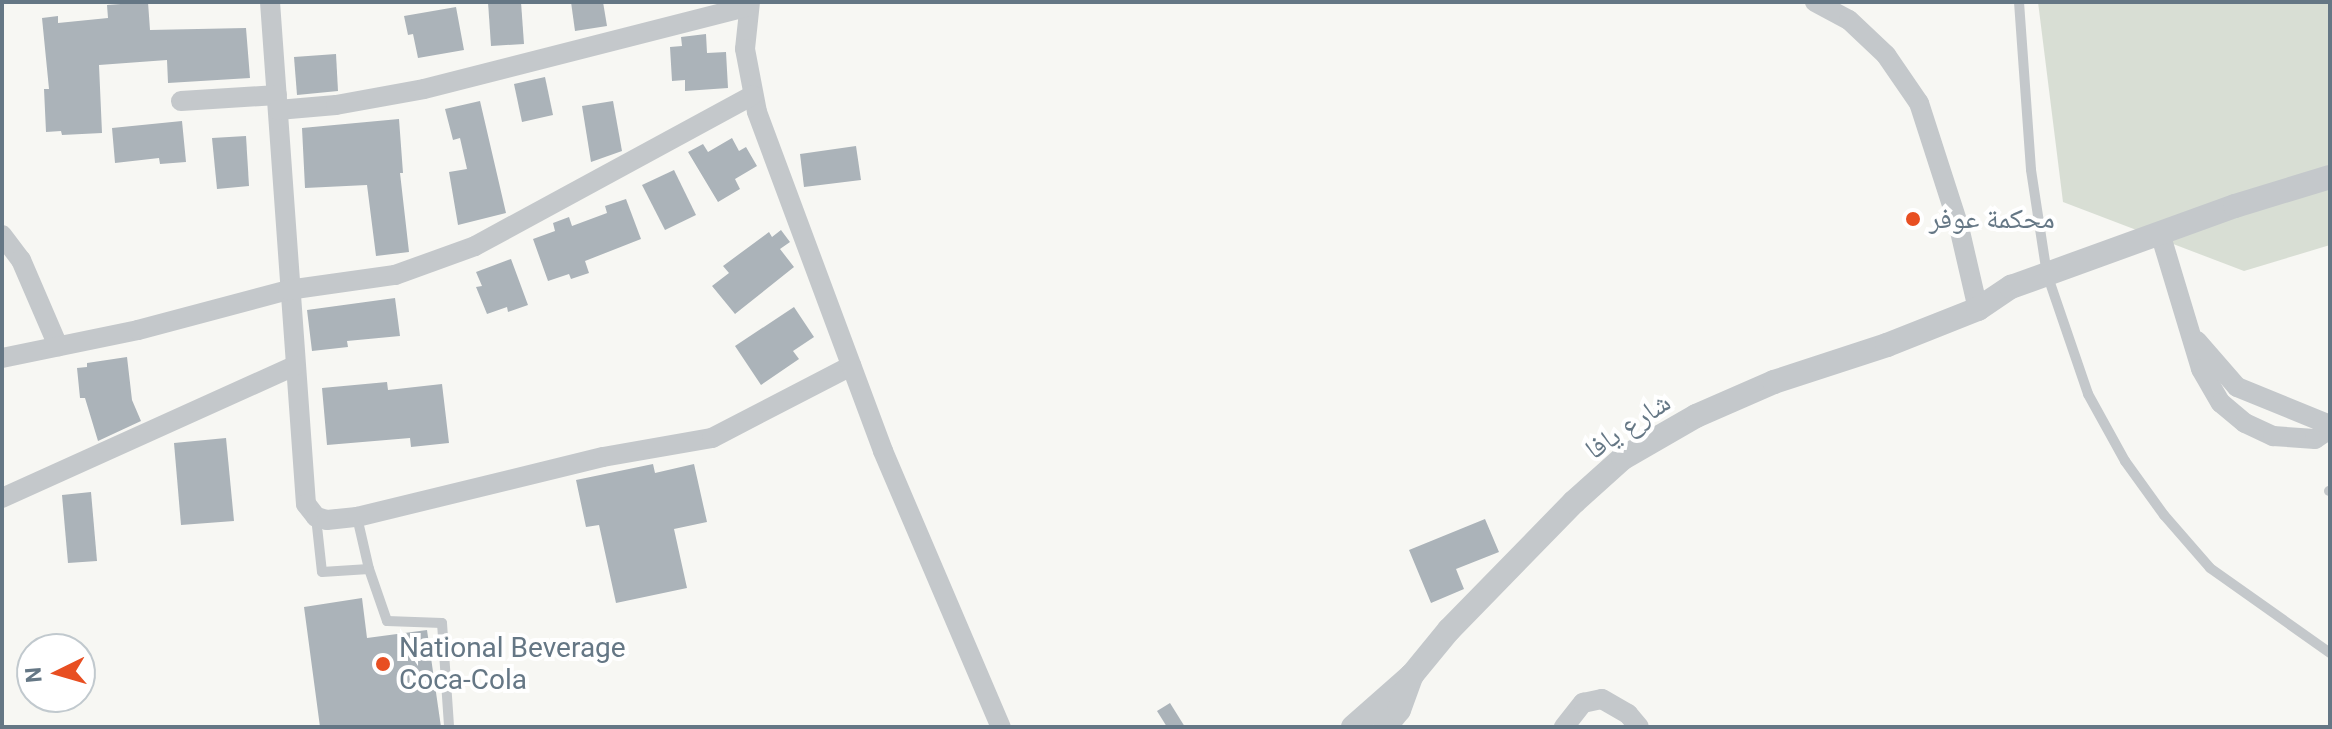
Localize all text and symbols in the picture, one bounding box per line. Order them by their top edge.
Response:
place label: محكمة عوفر [1929,202,2055,236]
marker: محكمة عوفر [1904,210,1922,228]
street label: شارع يافا [1579,385,1677,467]
place label: National Beverage Coca-Cola [399,631,626,697]
north arrow [16,633,96,713]
marker: National Beverage Coca-Cola [374,655,392,673]
text: N [20,666,47,684]

